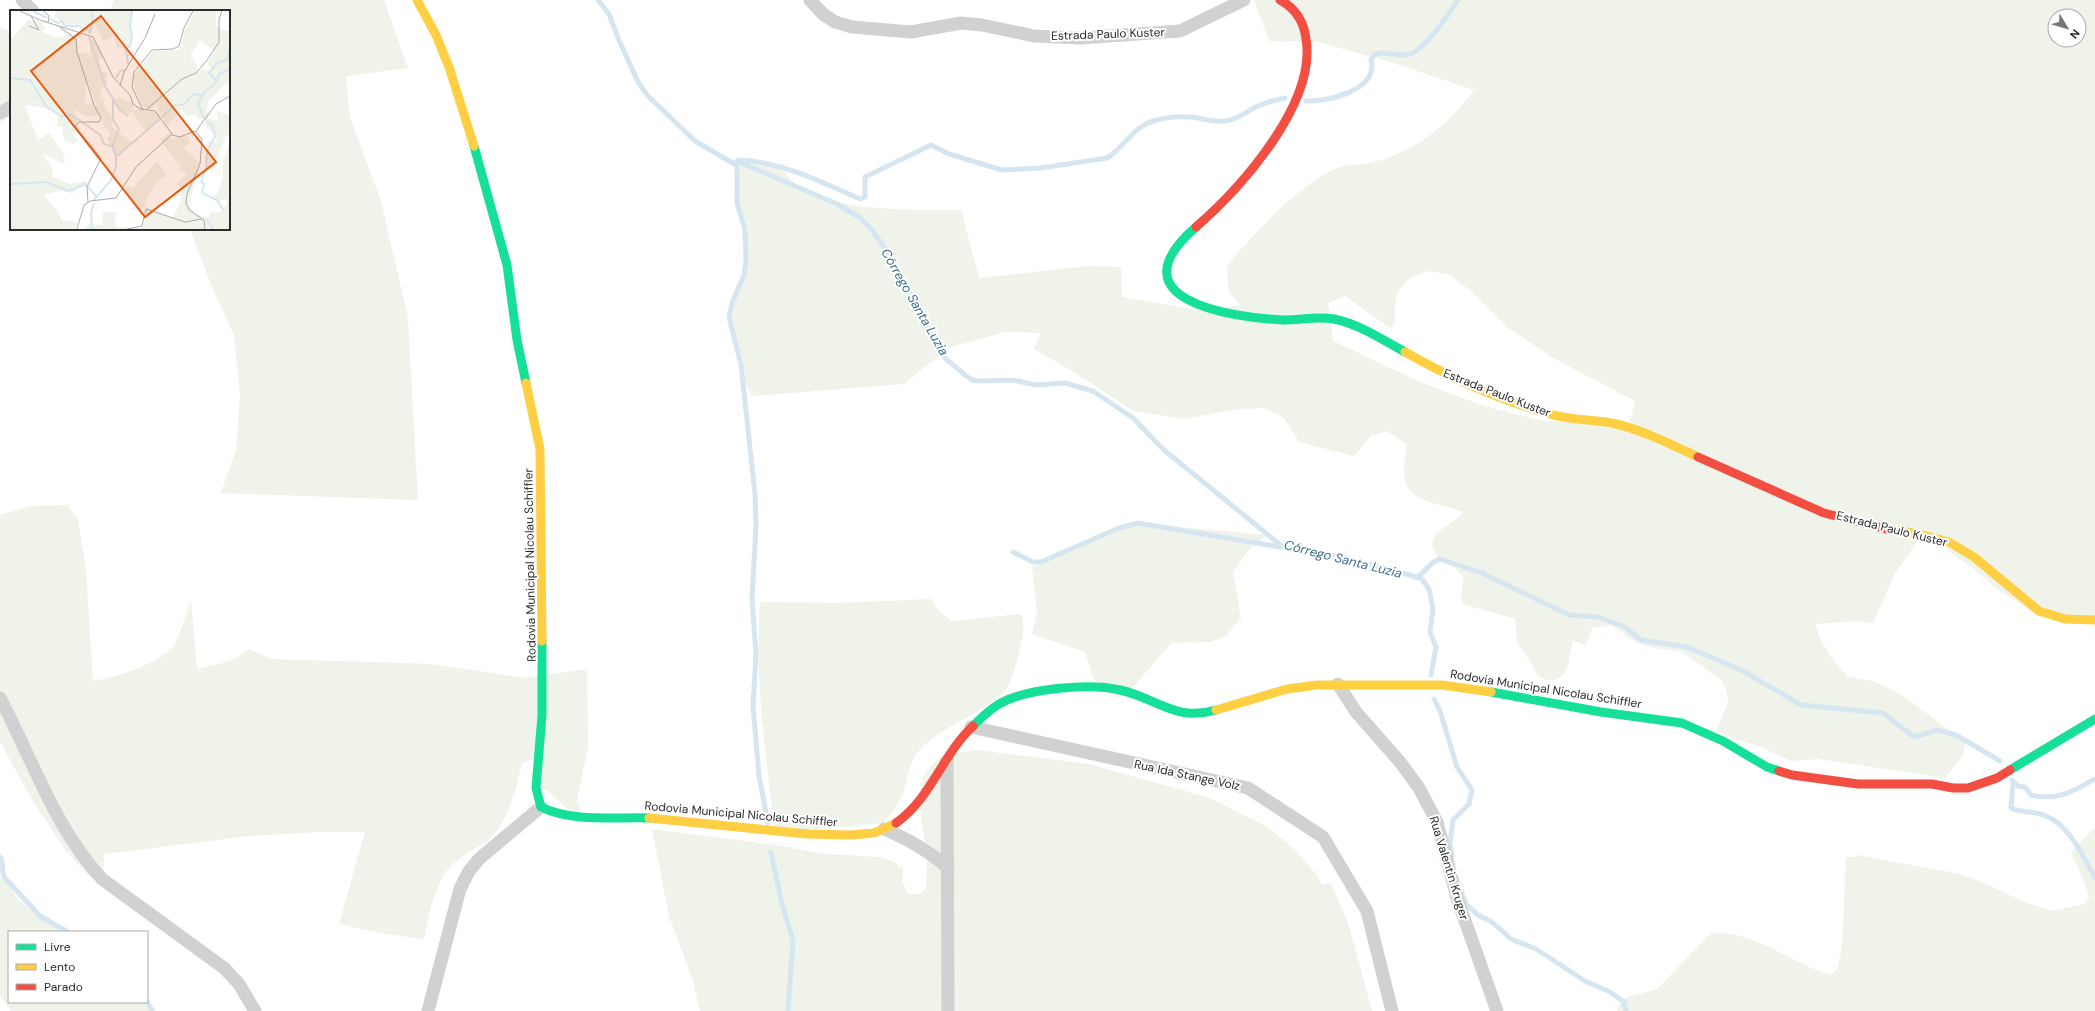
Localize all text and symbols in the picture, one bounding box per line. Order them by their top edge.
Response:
north arrow [2047,8,2087,48]
inset map [10,10,230,230]
street label: Estrada Paulo Kuster [1051,24,1166,44]
text: N [2067,27,2083,42]
water label: Córrego Santa Luzia [877,245,953,359]
street label: Estrada Paulo Kuster [1441,365,1553,421]
street label: Rodovia Municipal Nicolau Schiffler [520,467,540,662]
street label: Estrada Paulo Kuster [1835,507,1950,551]
water label: Córrego Santa Luzia [1282,536,1404,582]
street label: Rodovia Municipal Nicolau Schiffler [1449,666,1643,712]
street label: Rua Ida Stange Volz [1133,756,1241,794]
street label: Rodovia Municipal Nicolau Schiffler [644,798,839,830]
street label: Rua Valentin Kruger [1426,814,1473,922]
legend [8,931,148,1003]
text: Livre [44,939,71,955]
text: Lento [44,959,75,975]
text: Parado [44,979,83,995]

